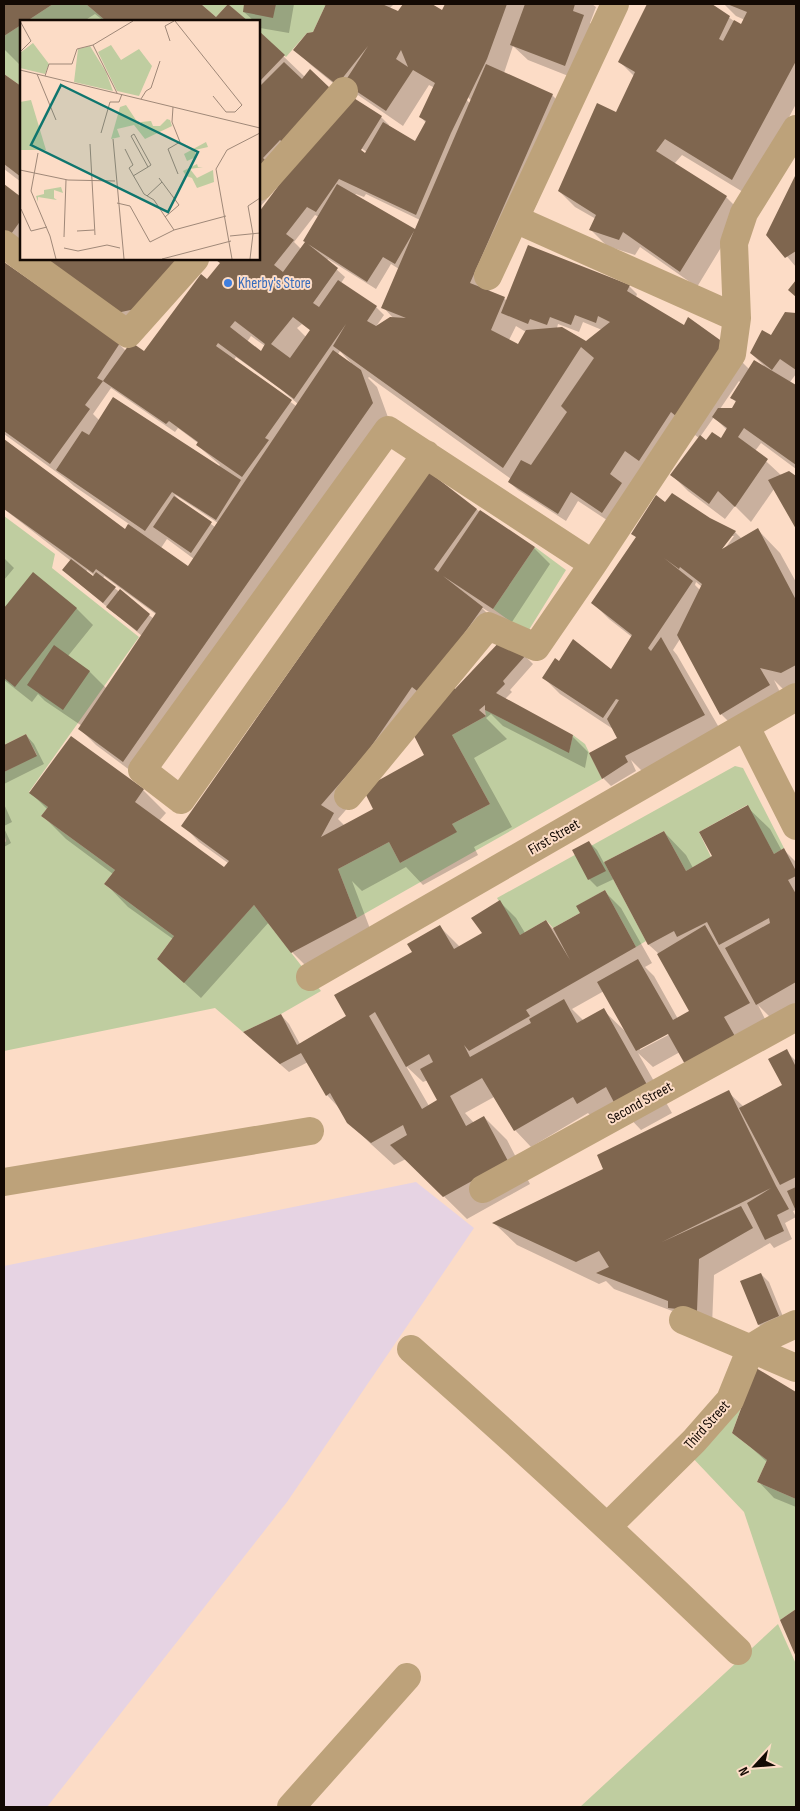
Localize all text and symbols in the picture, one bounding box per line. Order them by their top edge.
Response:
inset map [20,20,260,260]
place label: Kherby's Store [238,274,311,293]
marker: Kherby's Store [222,277,234,289]
street label: First Street [525,814,584,859]
street label: Second Street [604,1077,676,1129]
street label: Third Street [680,1396,734,1453]
north arrow [730,1741,780,1791]
text: N [734,1764,753,1779]

